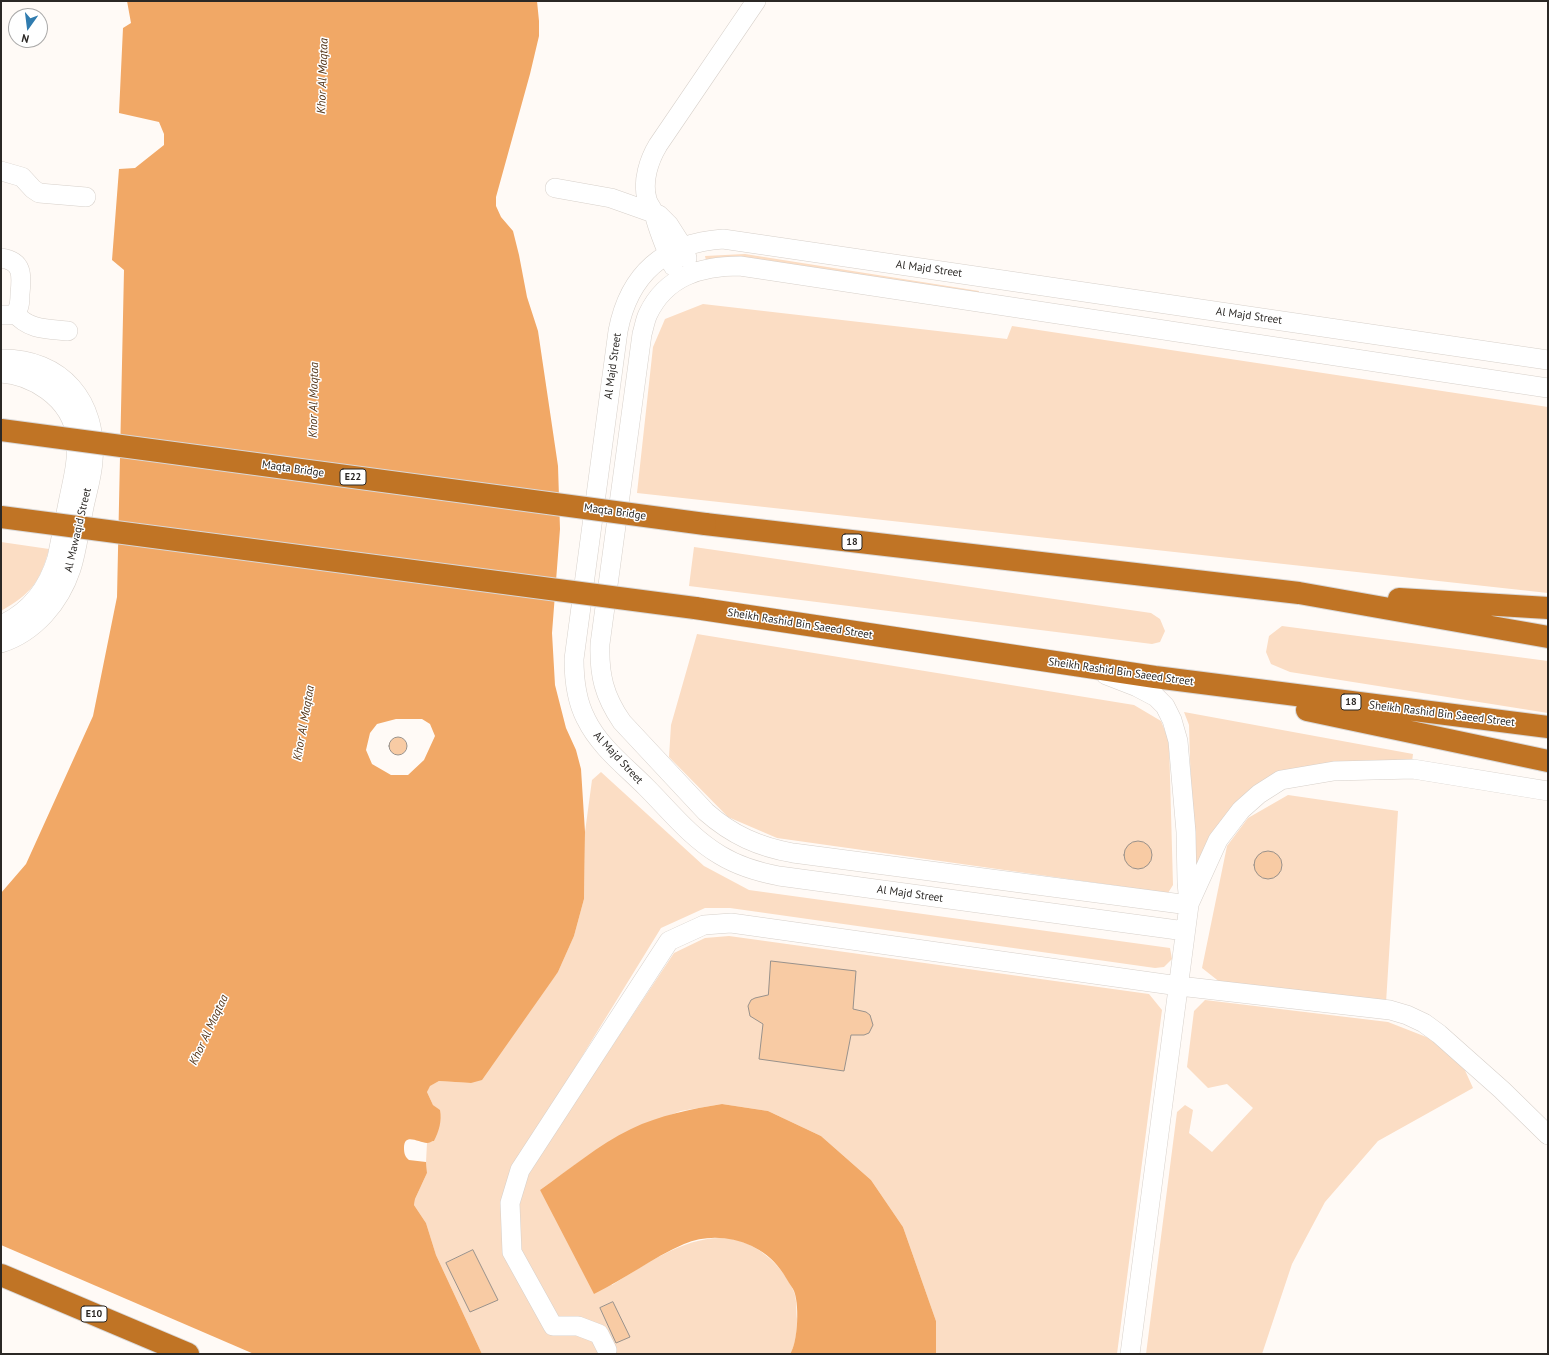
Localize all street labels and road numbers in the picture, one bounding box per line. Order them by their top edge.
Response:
street label: Al Majd Street [895,258,963,280]
street label: Al Majd Street [1215,305,1283,327]
street label: Al Majd Street [602,332,624,400]
street label: Maqta Bridge [261,458,325,480]
road number: E22 [340,469,366,485]
street label: Al Mawaqid Street [62,487,94,573]
street label: Maqta Bridge [583,501,647,523]
road number: 18 [842,534,862,550]
street label: Sheikh Rashid Bin Saeed Street [727,606,873,642]
street label: Sheikh Rashid Bin Saeed Street [1048,655,1194,689]
road number: 18 [1341,694,1361,710]
street label: Sheikh Rashid Bin Saeed Street [1368,699,1516,729]
street label: Al Majd Street [590,729,646,787]
street label: Al Majd Street [876,883,944,905]
road number: E10 [81,1306,107,1322]

